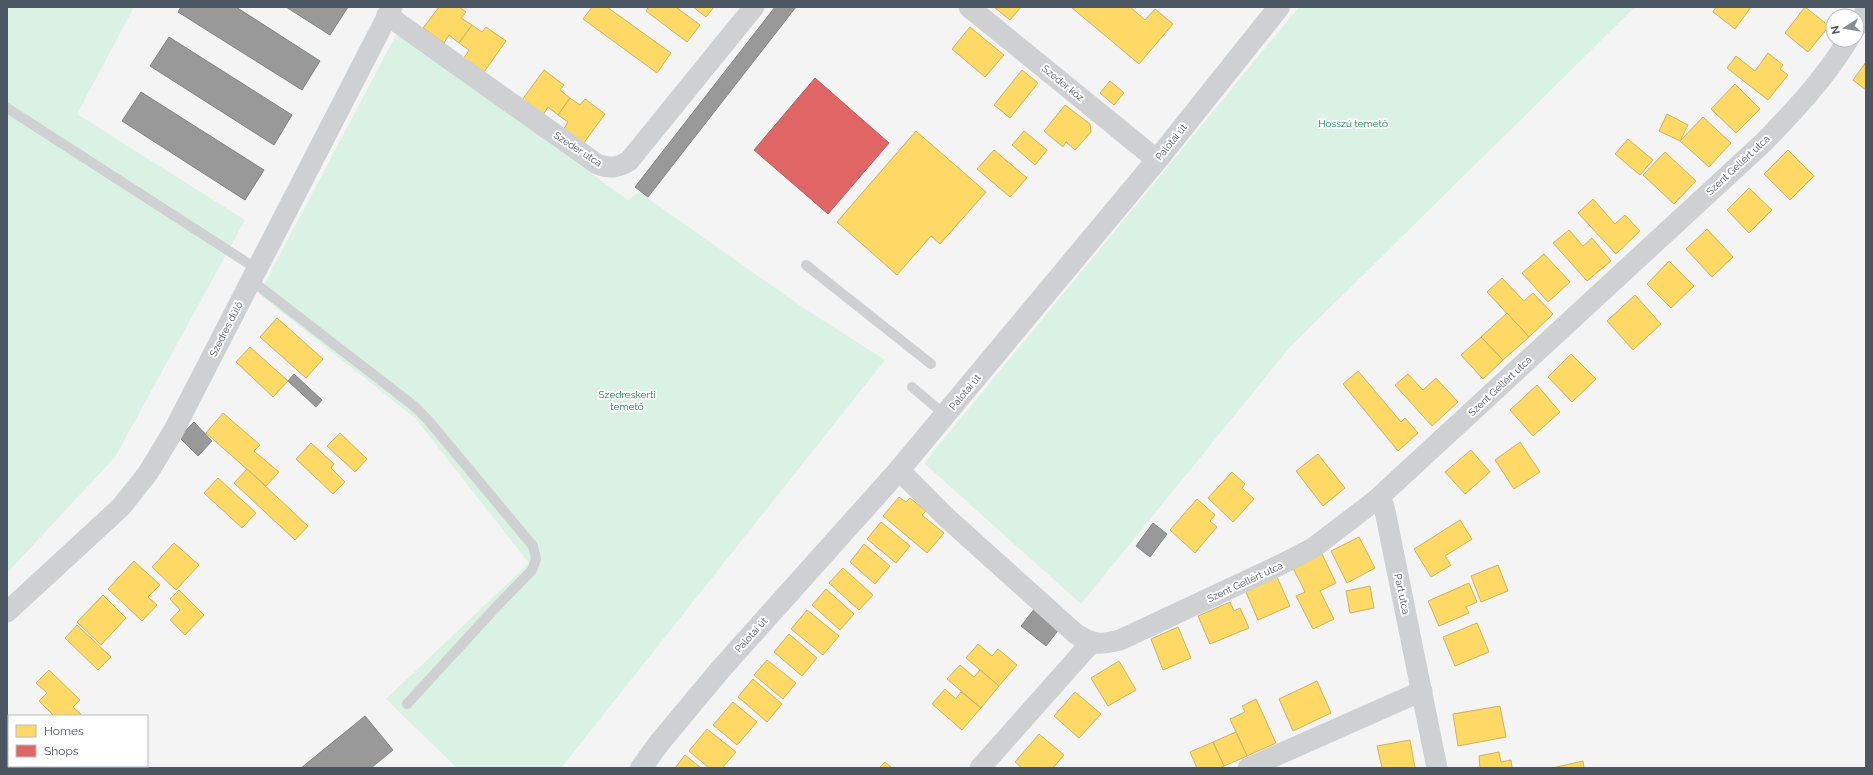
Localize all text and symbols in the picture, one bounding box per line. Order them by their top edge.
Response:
north arrow [1825,8,1865,48]
text: N [1828,25,1843,35]
street label: Szeder köz [1040,63,1086,103]
park label: Hosszú temető [1318,118,1388,129]
street label: Palotai út [1153,121,1189,162]
street label: Szeder utca [552,129,604,169]
street label: Szent Gellért utca [1704,133,1772,197]
street label: Szedres dűlő [207,300,245,358]
street label: Szent Gellért utca [1466,354,1534,418]
street label: Palotai út [947,371,983,412]
park label: Szedreskerti temető [599,389,655,412]
street label: Szent Gellért utca [1205,560,1285,604]
street label: Part utca [1392,573,1412,615]
street label: Palotai út [733,615,770,655]
legend [8,715,148,767]
text: Homes [44,724,84,738]
text: Shops [44,744,79,758]

